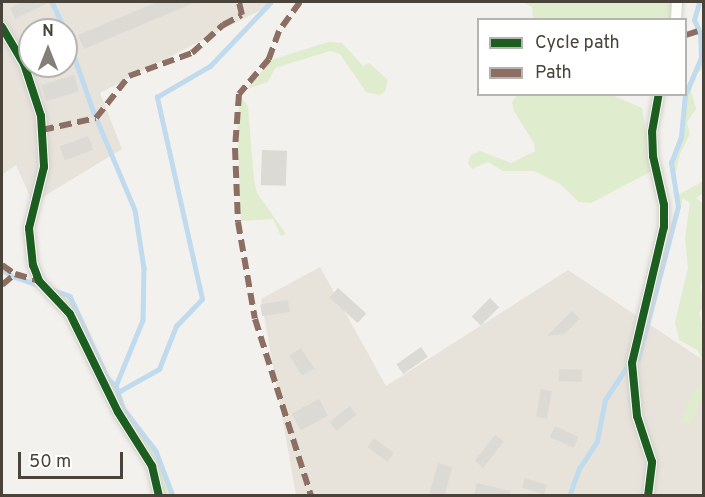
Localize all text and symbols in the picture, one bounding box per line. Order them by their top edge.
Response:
north arrow [18,18,78,78]
legend [477,18,687,96]
text: N [42,22,54,42]
text: Cycle path [535,32,620,55]
text: Path [535,62,572,85]
scale bar [21,440,126,478]
text: 50 m [29,451,71,474]

